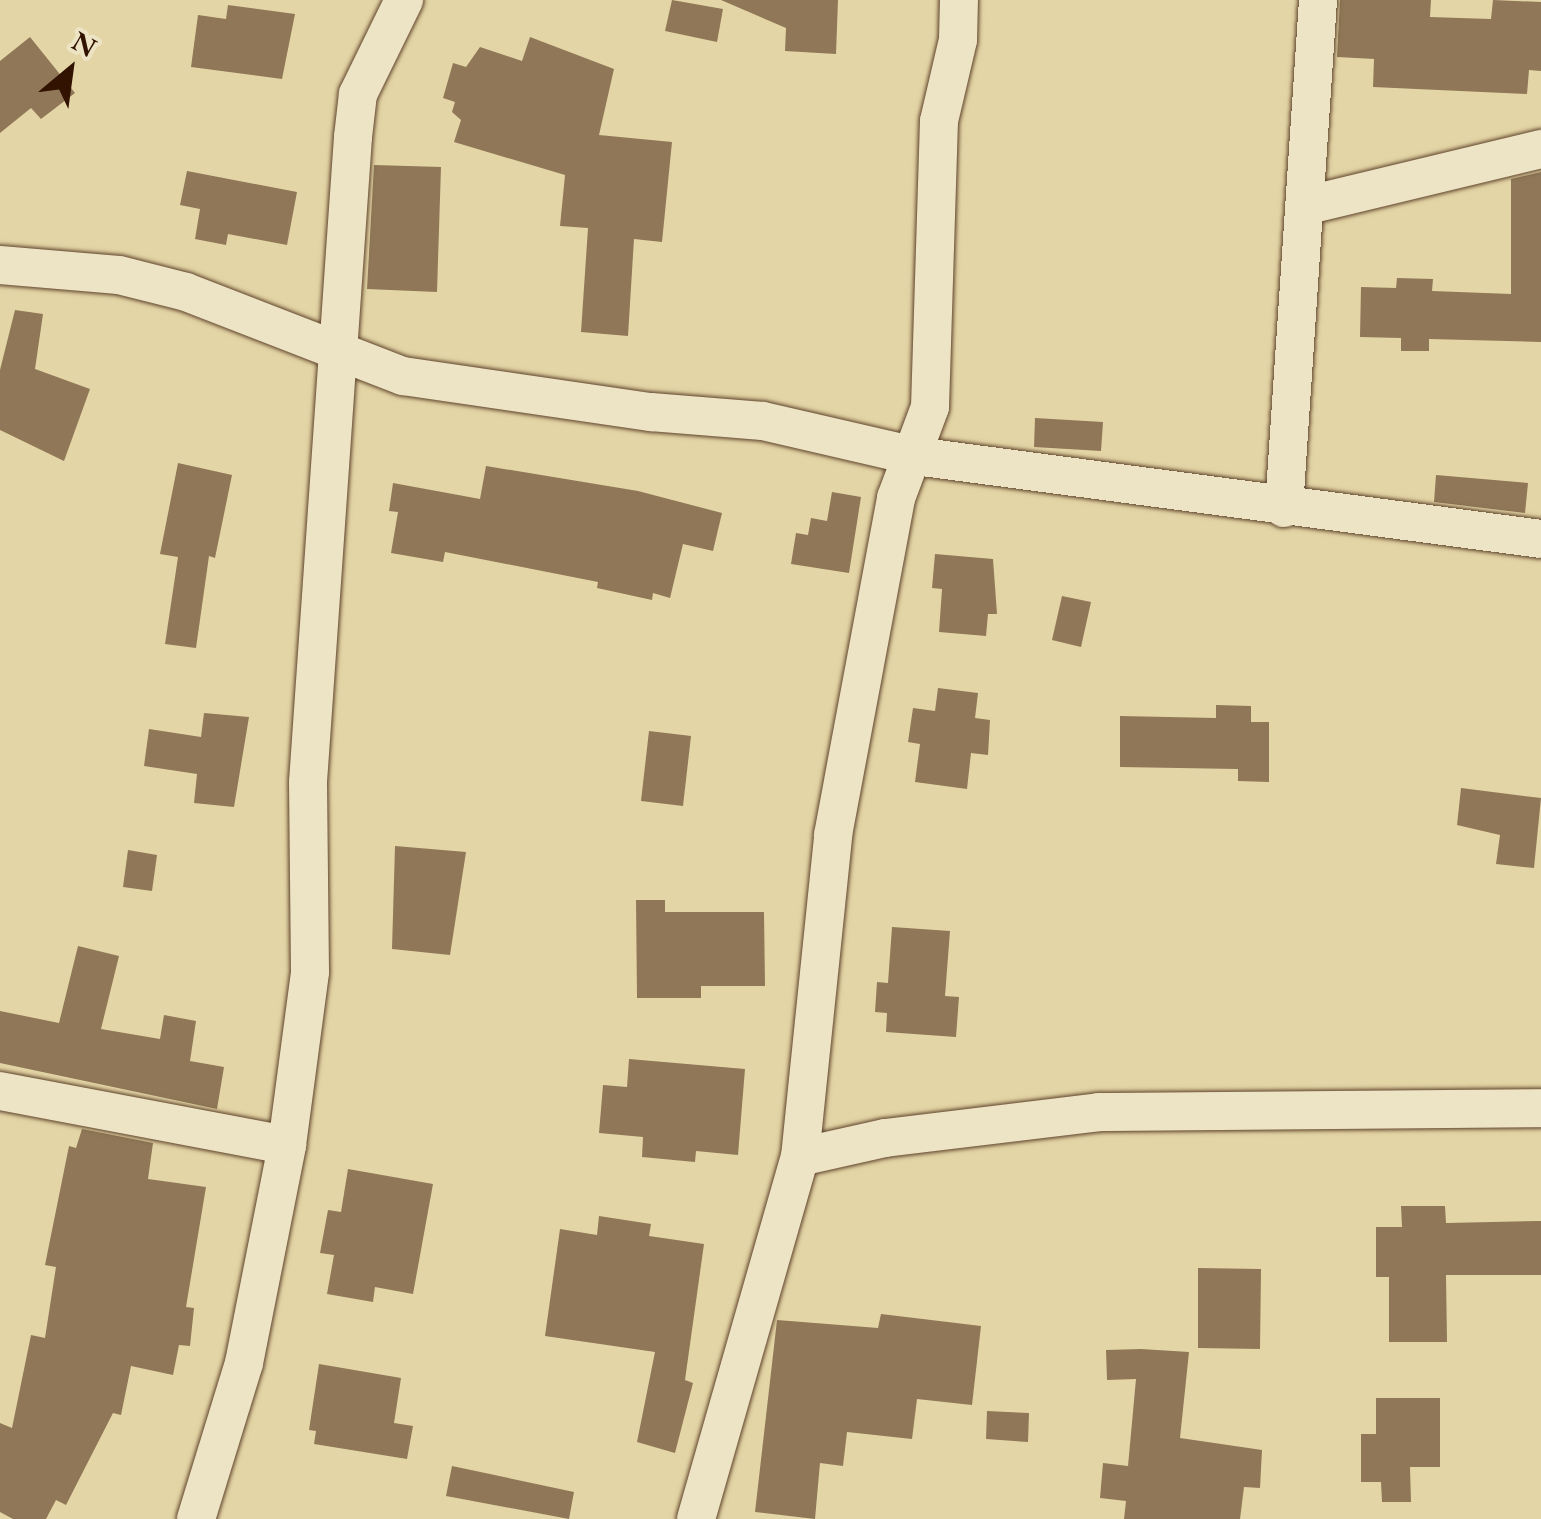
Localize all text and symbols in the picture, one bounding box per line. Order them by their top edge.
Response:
north arrow [20,20,120,120]
text: N [66,23,103,65]

